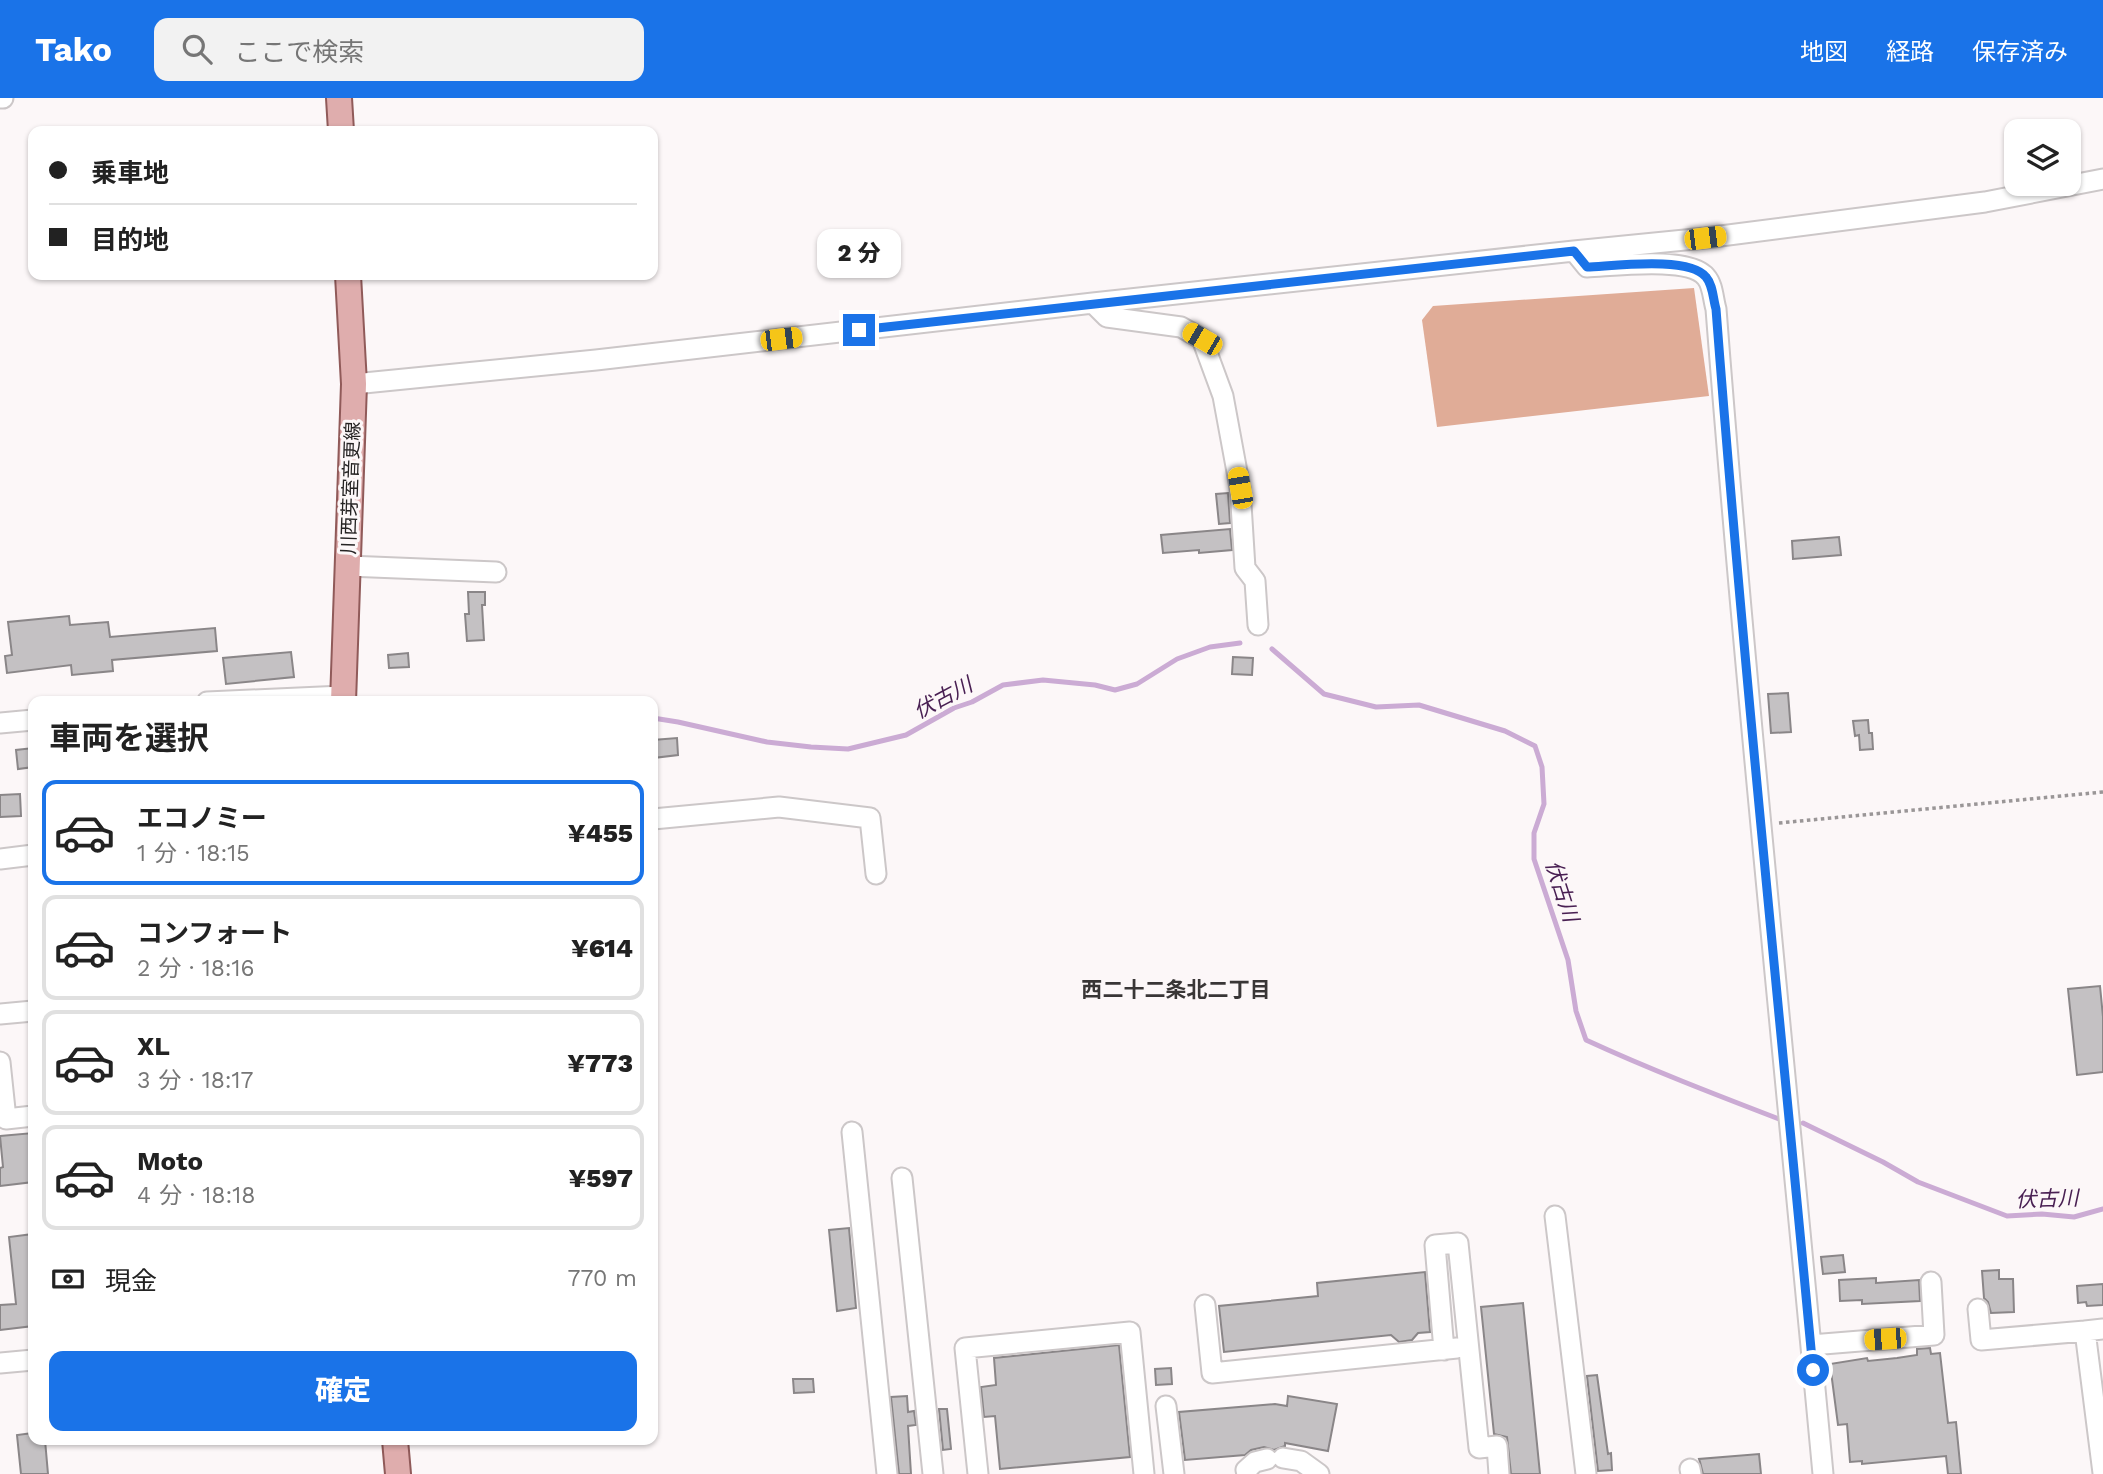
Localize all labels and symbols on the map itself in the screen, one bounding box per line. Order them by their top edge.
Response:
car [1683,225,1728,251]
callout: 2 分 [817,229,901,278]
route end [843,314,875,346]
car [1179,319,1226,359]
car [759,326,804,352]
street label: 川西芽室音更線 [337,421,364,555]
car [1227,465,1254,511]
water label: 伏古川 [909,671,978,723]
water label: 伏古川 [1541,857,1585,927]
district label: 西二十二条北二丁目 [1082,977,1271,1002]
water label: 伏古川 [2015,1185,2081,1212]
car [1864,1327,1907,1351]
route start [1797,1354,1829,1386]

